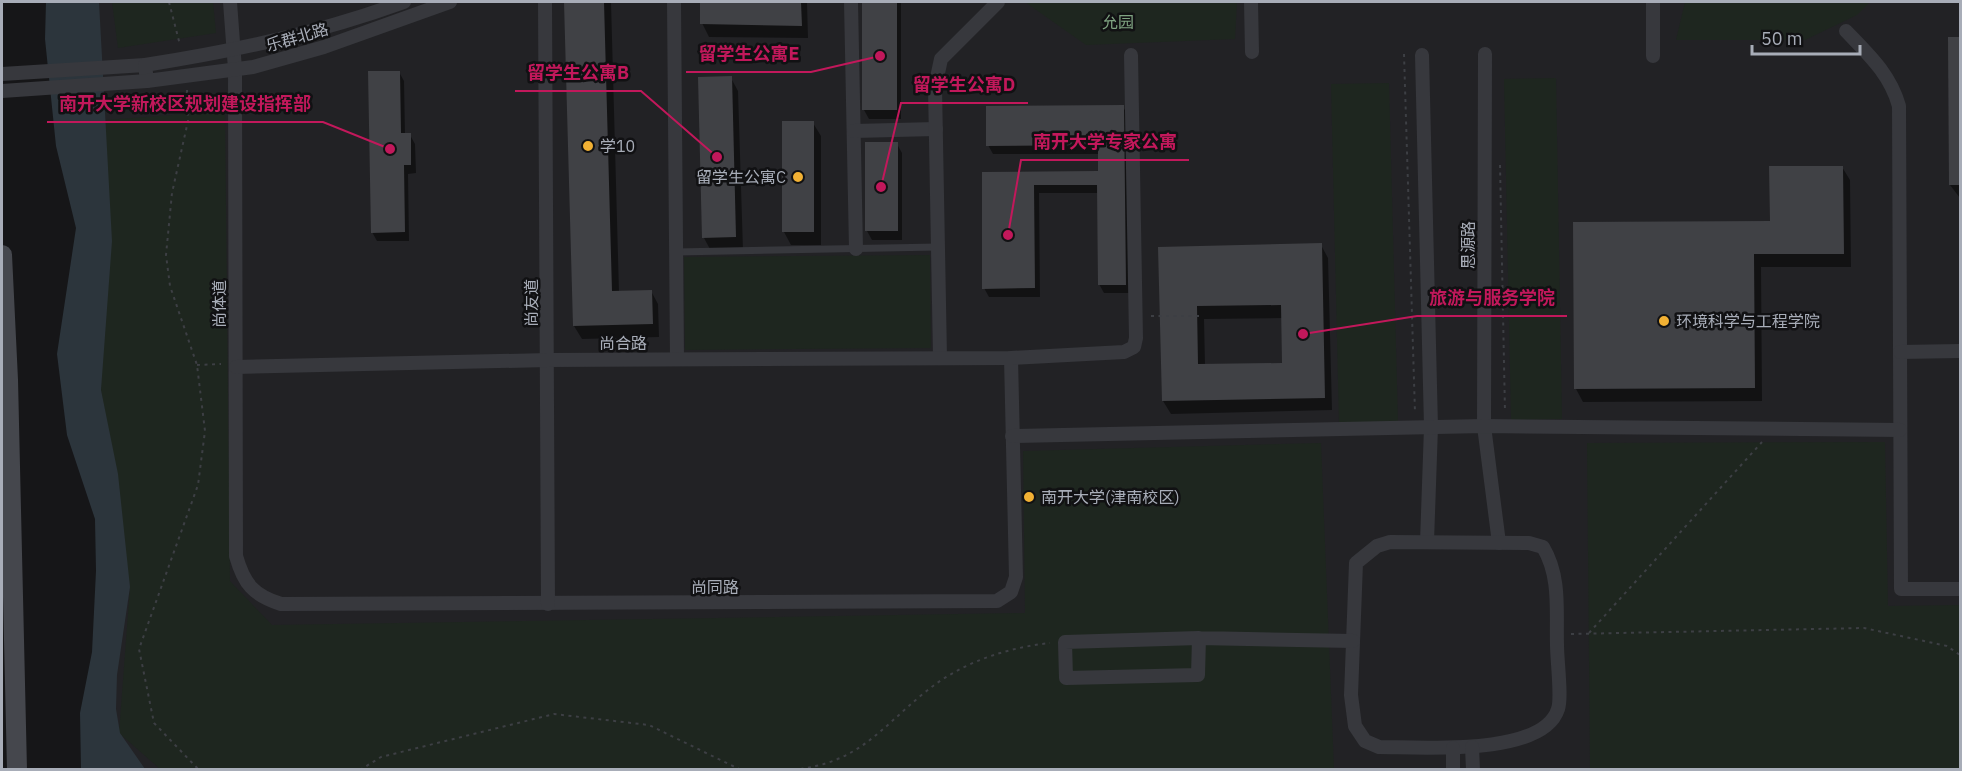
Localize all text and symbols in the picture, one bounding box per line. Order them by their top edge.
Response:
park label: 允园 [1102,12,1134,32]
scale bar [1752,18,1860,56]
street label: 乐群北路 [263,19,331,55]
text: 50 m [1761,27,1803,50]
callout: 留学生公寓E [686,36,811,72]
text: 留学生公寓E [699,42,799,65]
callout: 留学生公寓B [515,55,641,91]
text: 留学生公寓B [527,61,629,84]
callout: 留学生公寓D [901,67,1028,103]
text: 留学生公寓D [913,73,1015,96]
callout: 南开大学新校区规划建设指挥部 [47,86,323,122]
text: 南开大学新校区规划建设指挥部 [59,92,311,115]
callout: 南开大学专家公寓 [1021,124,1189,160]
text: 南开大学专家公寓 [1033,130,1177,153]
place label: 学10 [600,136,635,156]
marker: 学10 [581,139,595,153]
place label: 留学生公寓C [696,167,786,187]
marker: 留学生公寓C [791,170,805,184]
street label: 思源路 [1458,221,1478,269]
street label: 尚友道 [521,279,541,327]
street label: 尚体道 [209,280,229,328]
callout: 旅游与服务学院 [1417,280,1567,316]
text: 旅游与服务学院 [1429,286,1555,309]
place label: 环境科学与工程学院 [1676,311,1820,331]
marker: 环境科学与工程学院 [1657,314,1671,328]
street label: 尚合路 [599,333,647,353]
place label: 南开大学(津南校区) [1041,487,1180,507]
marker: 南开大学(津南校区) [1022,490,1036,504]
street label: 尚同路 [691,577,739,597]

